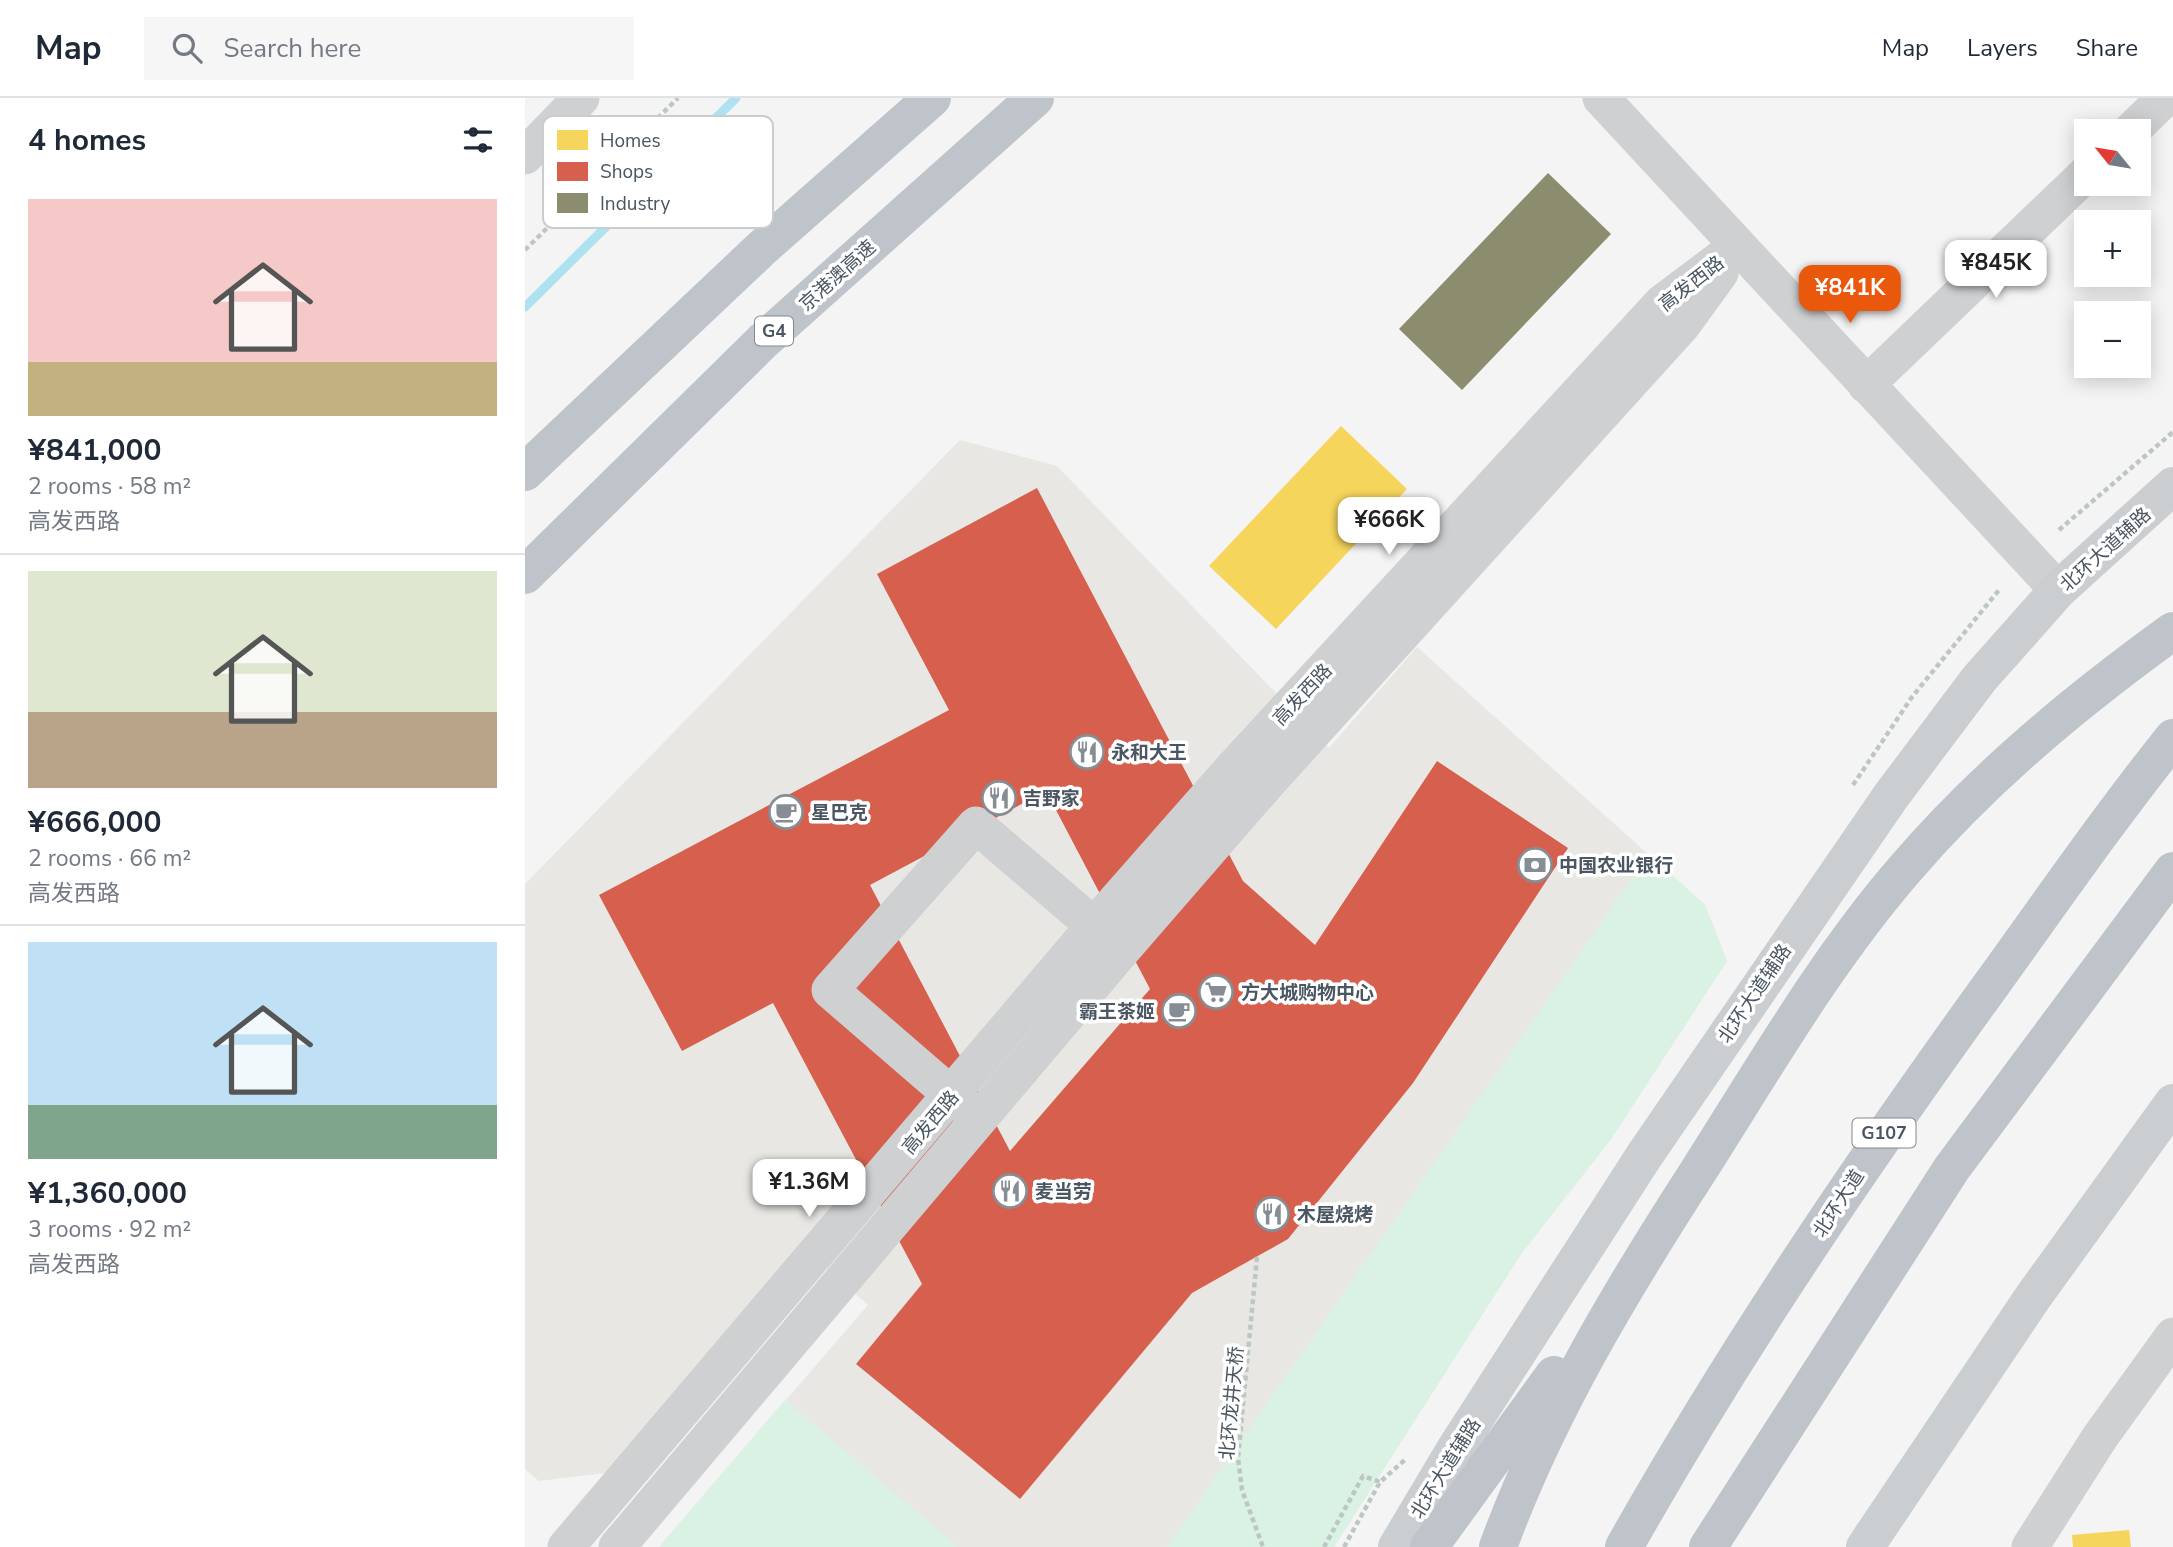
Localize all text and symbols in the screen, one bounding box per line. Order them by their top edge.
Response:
search box [144,17,634,80]
text: Map [35,26,102,71]
icon: search [168,29,206,67]
text: Search here [224,31,361,66]
text: Map [1882,32,1929,64]
text: Layers [1967,32,2038,64]
text: Share [2076,32,2138,64]
legend [543,116,773,228]
north arrow [2074,119,2151,196]
map controls [2074,119,2151,378]
text: 4 homes [28,120,146,161]
icon: filters [459,121,497,159]
text: Homes [600,128,661,154]
text: Shops [600,159,653,185]
text: Industry [600,191,670,217]
button: + [2074,210,2151,287]
street label: 京港澳高速 [794,234,882,317]
pin: ¥845K [1947,240,2045,300]
icon: home [200,244,326,370]
text: ¥845K [1961,247,2031,278]
street label: 高发西路 [1654,250,1730,317]
pin: ¥841K [1801,266,1899,325]
text: ¥841K [1815,272,1885,303]
button: − [2074,301,2151,378]
road number: G4 [755,316,793,345]
text: ¥841,000 [28,430,161,471]
text: 2 rooms · 58 m² [28,471,191,502]
pin: ¥666K [1340,498,1438,557]
street label: 北环大道辅路 [2055,502,2157,598]
text: ¥666K [1354,504,1424,535]
text: 高发西路 [28,506,120,537]
icon: home [200,616,326,742]
street label: 高发西路 [1267,658,1338,731]
restaurant icon: 永和大王 [1068,733,1106,771]
place label: 永和大王 [1111,740,1187,766]
restaurant icon: 吉野家 [980,779,1018,817]
place label: 吉野家 [1023,786,1080,812]
cafe icon: 星巴克 [767,793,805,831]
place label: 星巴克 [811,800,868,826]
text: ¥666,000 [28,802,161,843]
text: 2 rooms · 66 m² [28,843,191,874]
bank icon: 中国农业银行 [1516,846,1554,884]
place label: 中国农业银行 [1559,853,1673,879]
text: 高发西路 [28,878,120,909]
street label: 北环大道辅路 [1712,939,1797,1048]
supermarket icon: 方大城购物中心 [1197,973,1235,1011]
place label: 方大城购物中心 [1241,980,1374,1006]
icon: home [200,987,326,1113]
cafe icon: 霸王茶姬 [1160,992,1198,1030]
place label: 霸王茶姬 [1079,999,1155,1025]
street label: 高发西路 [896,1085,965,1160]
road number: G107 [1853,1118,1915,1148]
pin: ¥1.36M [752,1160,866,1219]
street label: 北环大道 [1807,1165,1870,1243]
text: ¥1.36M [769,1166,849,1197]
restaurant icon: 麦当劳 [991,1172,1029,1210]
text: ¥1,360,000 [28,1173,187,1214]
place label: 麦当劳 [1035,1179,1092,1205]
restaurant icon: 木屋烧烤 [1253,1195,1291,1233]
place label: 木屋烧烤 [1297,1202,1373,1228]
text: 3 rooms · 92 m² [28,1214,191,1245]
text: 高发西路 [28,1249,120,1280]
street label: 北环龙井天桥 [1214,1345,1250,1461]
street label: 北环大道辅路 [1405,1413,1487,1524]

